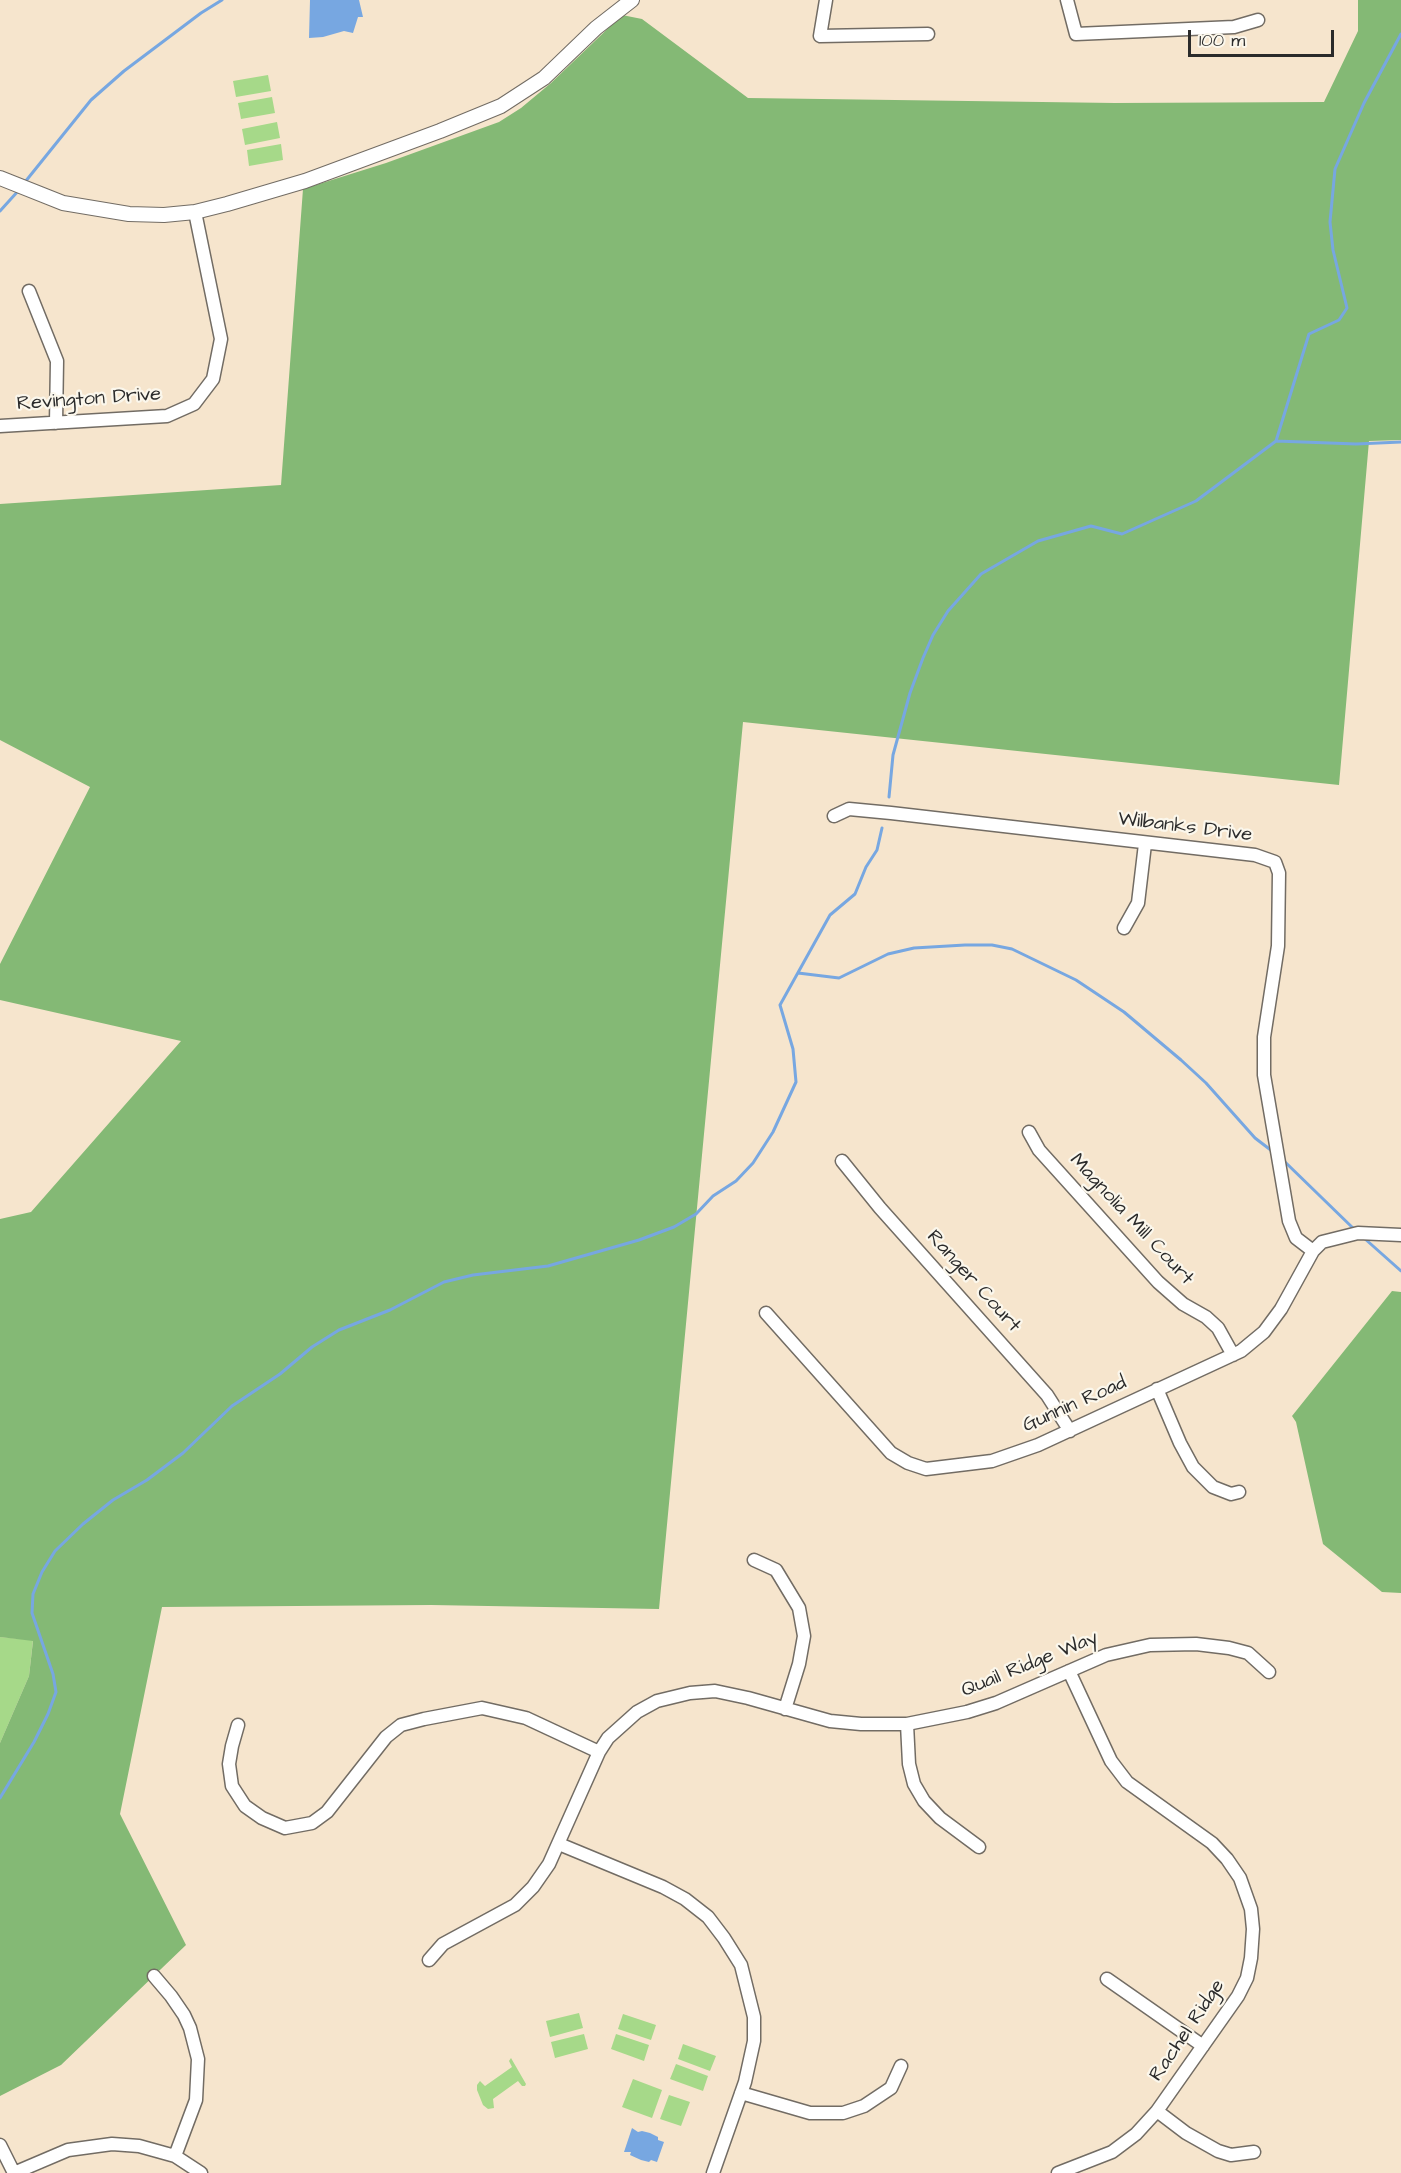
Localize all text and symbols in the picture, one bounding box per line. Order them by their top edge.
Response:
scale bar [1191,18,1336,56]
text: 100 m [1199,28,1245,53]
street label: Revington Drive [16,383,162,417]
street label: Wilbanks Drive [1117,808,1253,848]
street label: Magnolia Mill Court [1064,1149,1198,1291]
street label: Ranger Court [921,1226,1025,1338]
street label: Gunnin Road [1019,1371,1131,1439]
street label: Quail Ridge Way [958,1627,1102,1703]
street label: Rachel Ridge [1145,1976,1231,2086]

